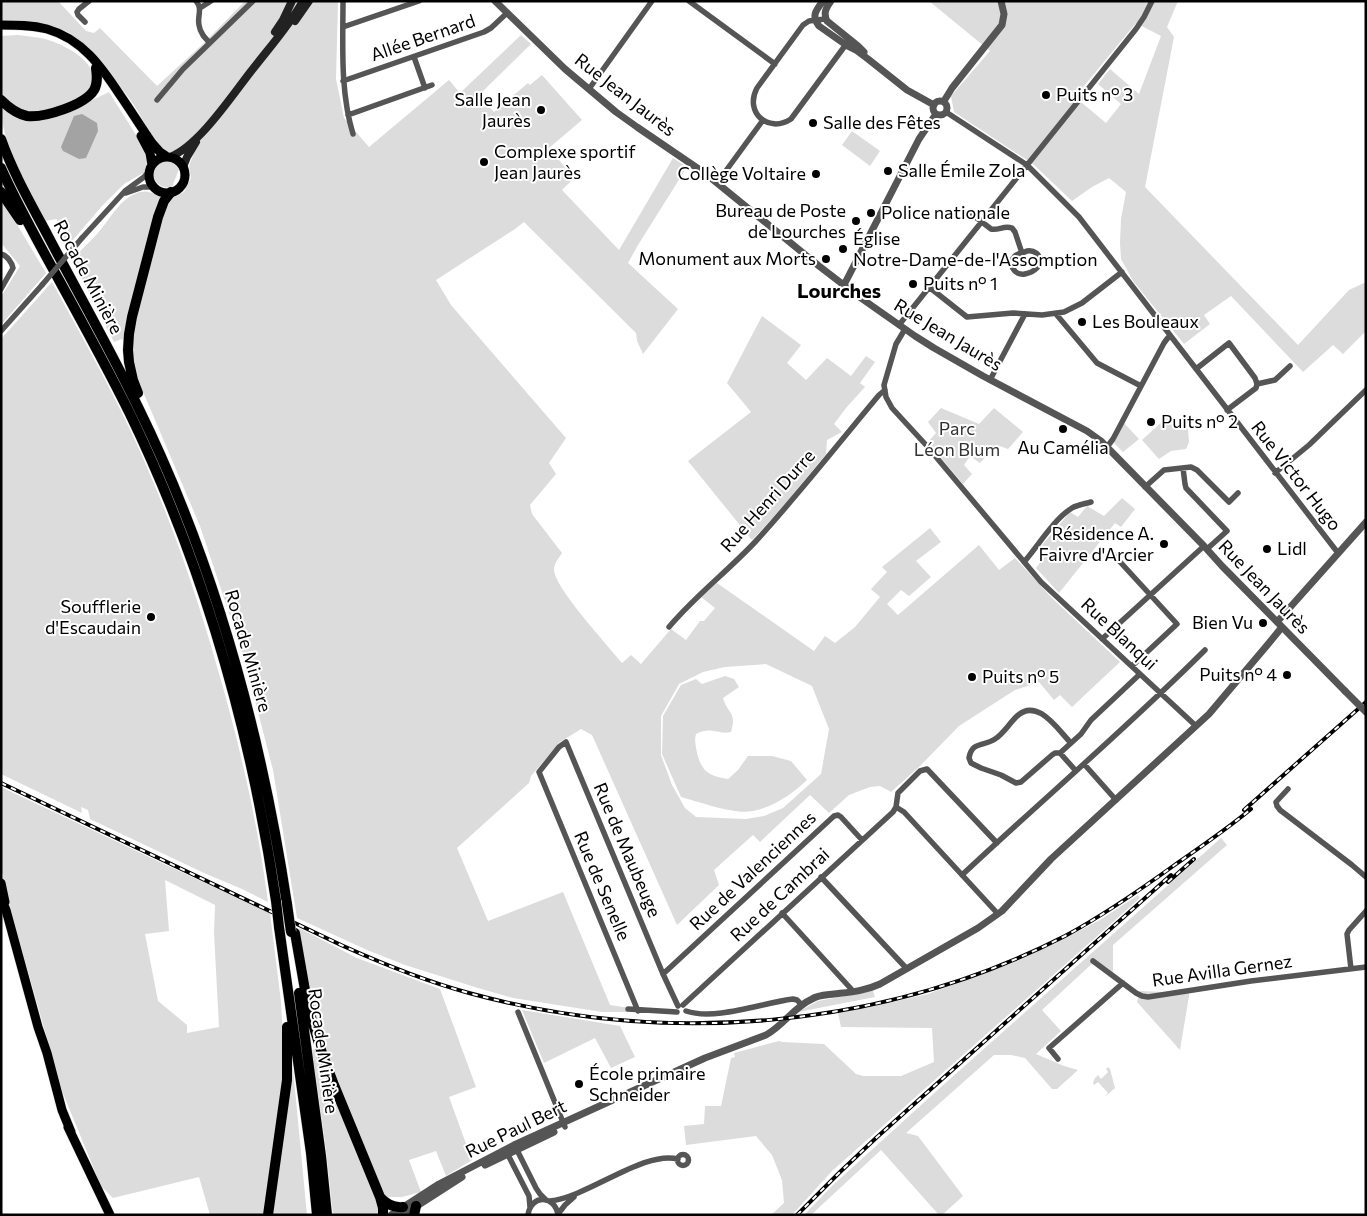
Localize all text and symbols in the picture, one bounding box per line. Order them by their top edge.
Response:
street label: Allée Bernard [367,9,478,65]
street label: Rue Jean Jaurès [571,48,681,140]
place label: Puits n° 3 [1056,83,1133,105]
place label: Salle Jean Jaurès [454,88,531,131]
marker: Puits n° 3 [1040,89,1052,101]
marker: Salle Jean Jaurès [535,104,547,116]
place label: Salle des Fêtes [823,111,941,133]
marker: Salle des Fêtes [807,117,819,129]
place label: Complexe sportif Jean Jaurès [494,140,636,183]
marker: Complexe sportif Jean Jaurès [478,156,490,168]
place label: Salle Émile Zola [898,159,1025,181]
place label: Collège Voltaire [678,162,806,184]
marker: Salle Émile Zola [882,165,894,177]
marker: Collège Voltaire [810,168,822,180]
place label: Bureau de Poste de Lourches [715,199,846,242]
place label: Police nationale [881,201,1010,223]
marker: Police nationale [865,207,877,219]
street label: Rocade Minière [49,215,128,338]
marker: Bureau de Poste de Lourches [850,215,862,227]
place label: Église Notre-Dame-de-l'Assomption [853,227,1098,270]
marker: Église Notre-Dame-de-l'Assomption [837,243,849,255]
place label: Monument aux Morts [638,247,816,269]
marker: Monument aux Morts [820,253,832,265]
place label: Puits n° 1 [923,272,998,294]
district label: Lourches [797,278,881,302]
marker: Puits n° 1 [907,278,919,290]
street label: Rue Jean Jaurès [891,293,1007,375]
place label: Les Bouleaux [1092,310,1199,332]
marker: Les Bouleaux [1076,316,1088,328]
place label: Puits n° 2 [1161,410,1238,432]
marker: Puits n° 2 [1145,416,1157,428]
street label: Rue Victor Hugo [1247,416,1347,535]
park label: Parc Léon Blum [914,417,1000,460]
marker: Au Camélia [1057,423,1069,435]
place label: Au Camélia [1017,436,1109,458]
street label: Rue Henri Durre [715,445,819,556]
place label: Résidence A. Faivre d'Arcier [1038,522,1154,565]
street label: Rue Jean Jaurès [1214,535,1315,638]
place label: Lidl [1277,537,1307,559]
marker: Résidence A. Faivre d'Arcier [1158,538,1170,550]
marker: Lidl [1261,543,1273,555]
street label: Rocade Minière [221,587,277,715]
street label: Rue Blanqui [1077,592,1162,674]
place label: Soufflerie d'Escaudain [45,595,141,638]
marker: Soufflerie d'Escaudain [145,611,157,623]
place label: Bien Vu [1192,611,1253,633]
marker: Bien Vu [1257,617,1269,629]
place label: Puits n° 4 [1199,663,1277,685]
place label: Puits n° 5 [982,665,1059,687]
marker: Puits n° 4 [1281,669,1293,681]
marker: Puits n° 5 [966,671,978,683]
street label: Rue de Maubeuge [590,779,666,920]
street label: Rue de Valenciennes [685,806,820,935]
street label: Rue de Senelle [570,828,636,944]
street label: Rue de Cambrai [725,843,833,946]
street label: Rue Avilla Gernez [1150,949,1293,991]
street label: Rocade Minière [304,987,344,1115]
place label: École primaire Schneider [589,1062,705,1105]
marker: École primaire Schneider [573,1078,585,1090]
street label: Rue Paul Bert [462,1094,570,1162]

